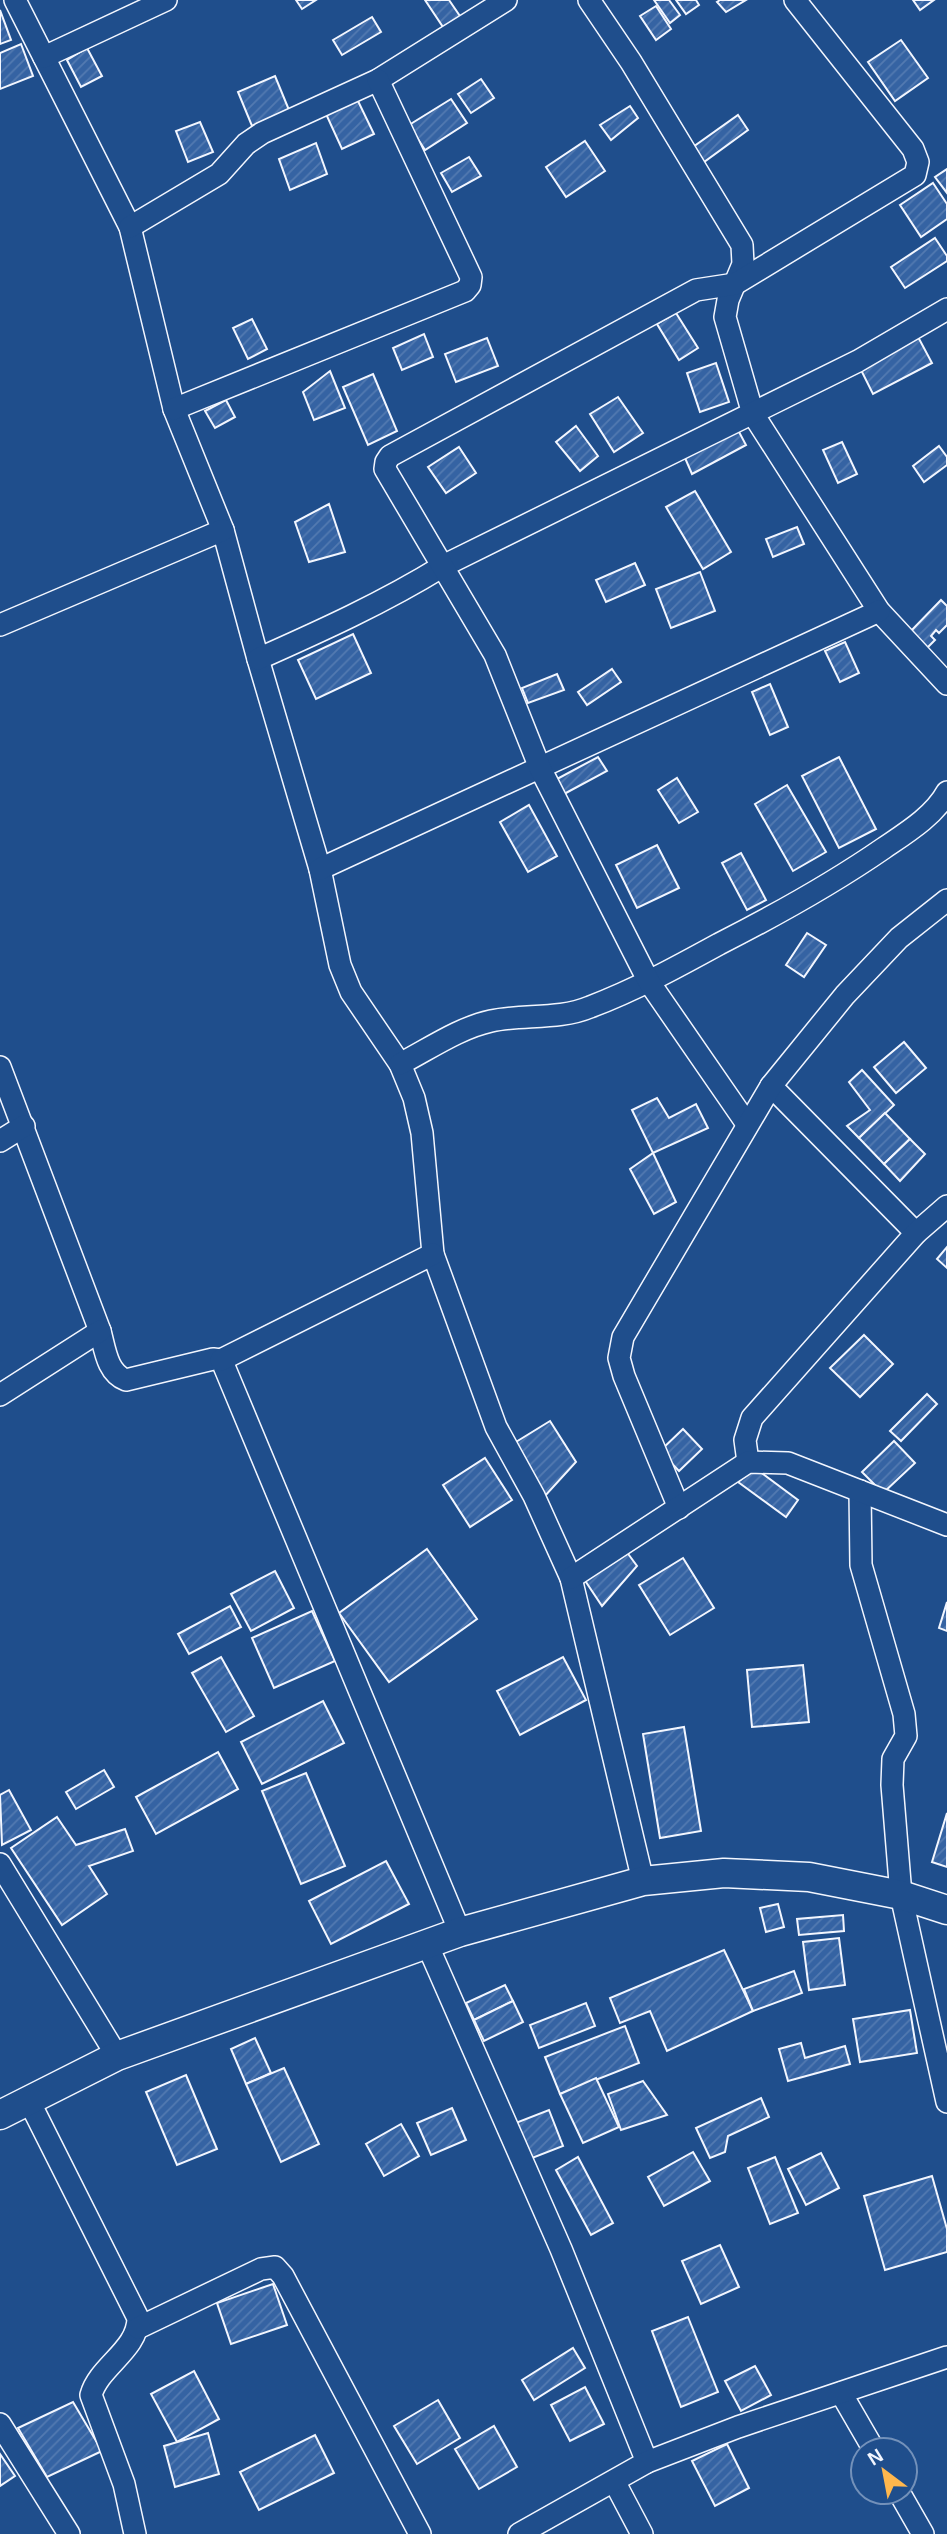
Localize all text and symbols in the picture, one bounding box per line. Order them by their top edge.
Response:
north arrow [849,2436,919,2506]
text: N [864,2444,887,2470]

